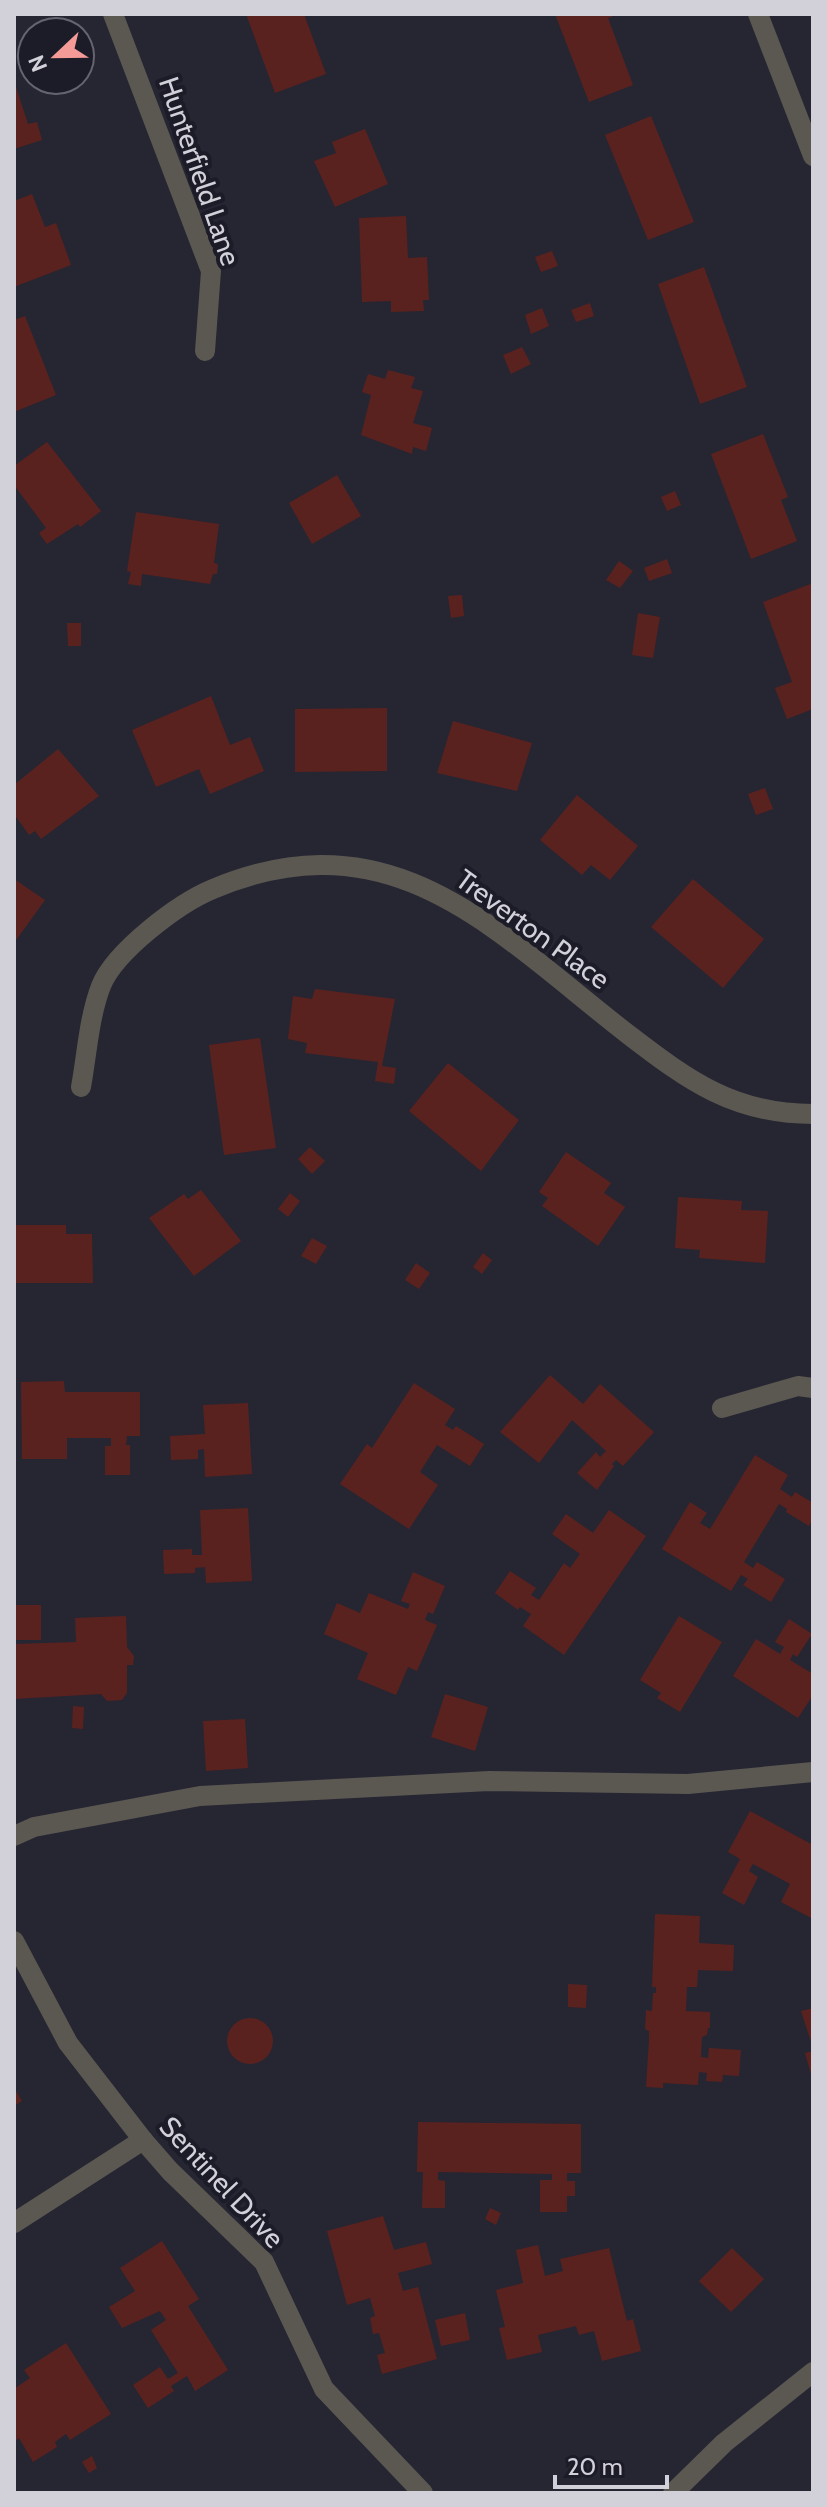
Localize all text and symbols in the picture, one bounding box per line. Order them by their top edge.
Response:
north arrow [16,16,96,96]
text: N [22,51,53,76]
street label: Hunterfield Lane [152,72,248,270]
street label: Treverton Place [450,862,616,996]
street label: Sentinel Drive [153,2109,291,2255]
scale bar [555,2439,667,2489]
text: 20 m [567,2452,623,2481]

